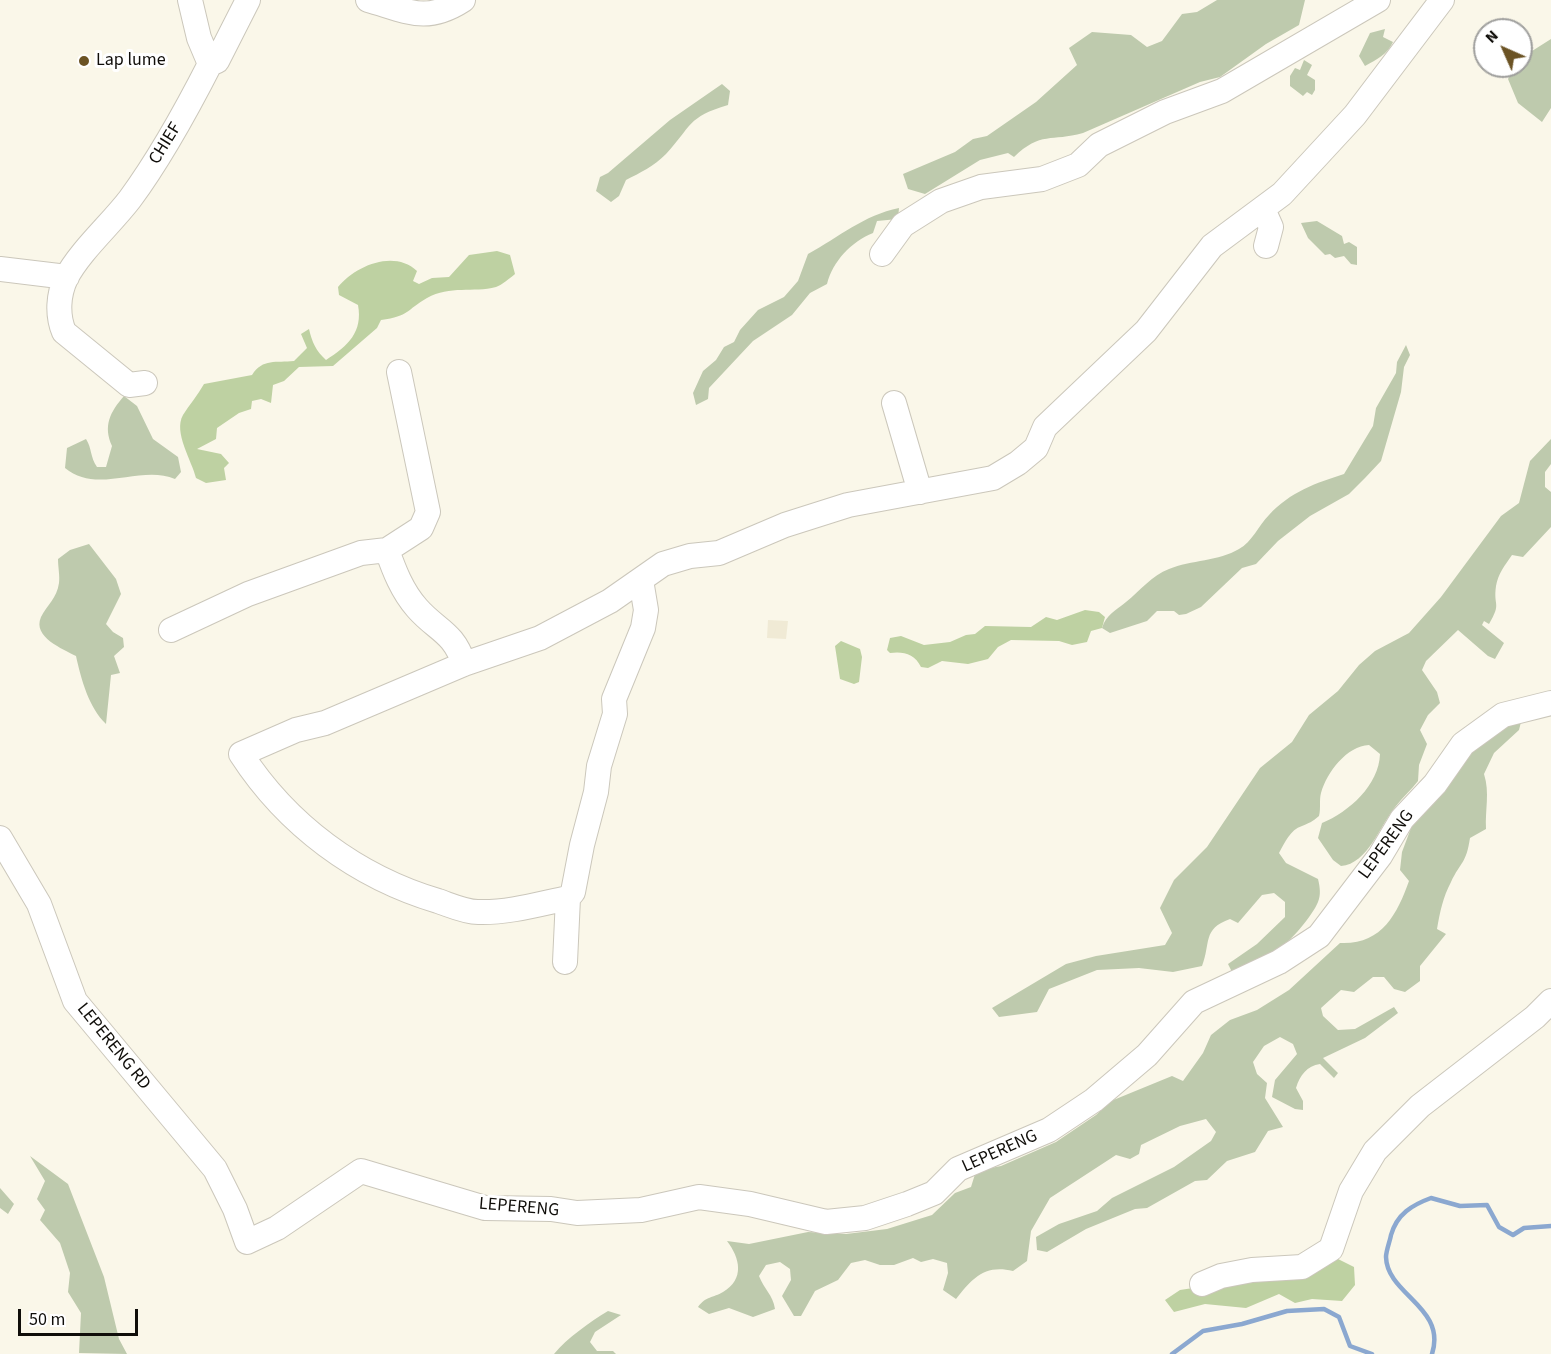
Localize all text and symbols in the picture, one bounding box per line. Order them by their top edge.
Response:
north arrow [1473,18,1533,78]
text: N [1480,25,1503,48]
place label: Lap lume [96,50,166,72]
marker: Lap lume [77,54,91,68]
street label: CHIEF [145,119,187,169]
street label: LEPERENG [1355,806,1419,884]
street label: LEPERENG RD [71,999,155,1095]
street label: LEPERENG [959,1126,1041,1178]
street label: LEPERENG [478,1194,560,1222]
scale bar [21,1297,141,1335]
text: 50 m [29,1307,65,1332]

